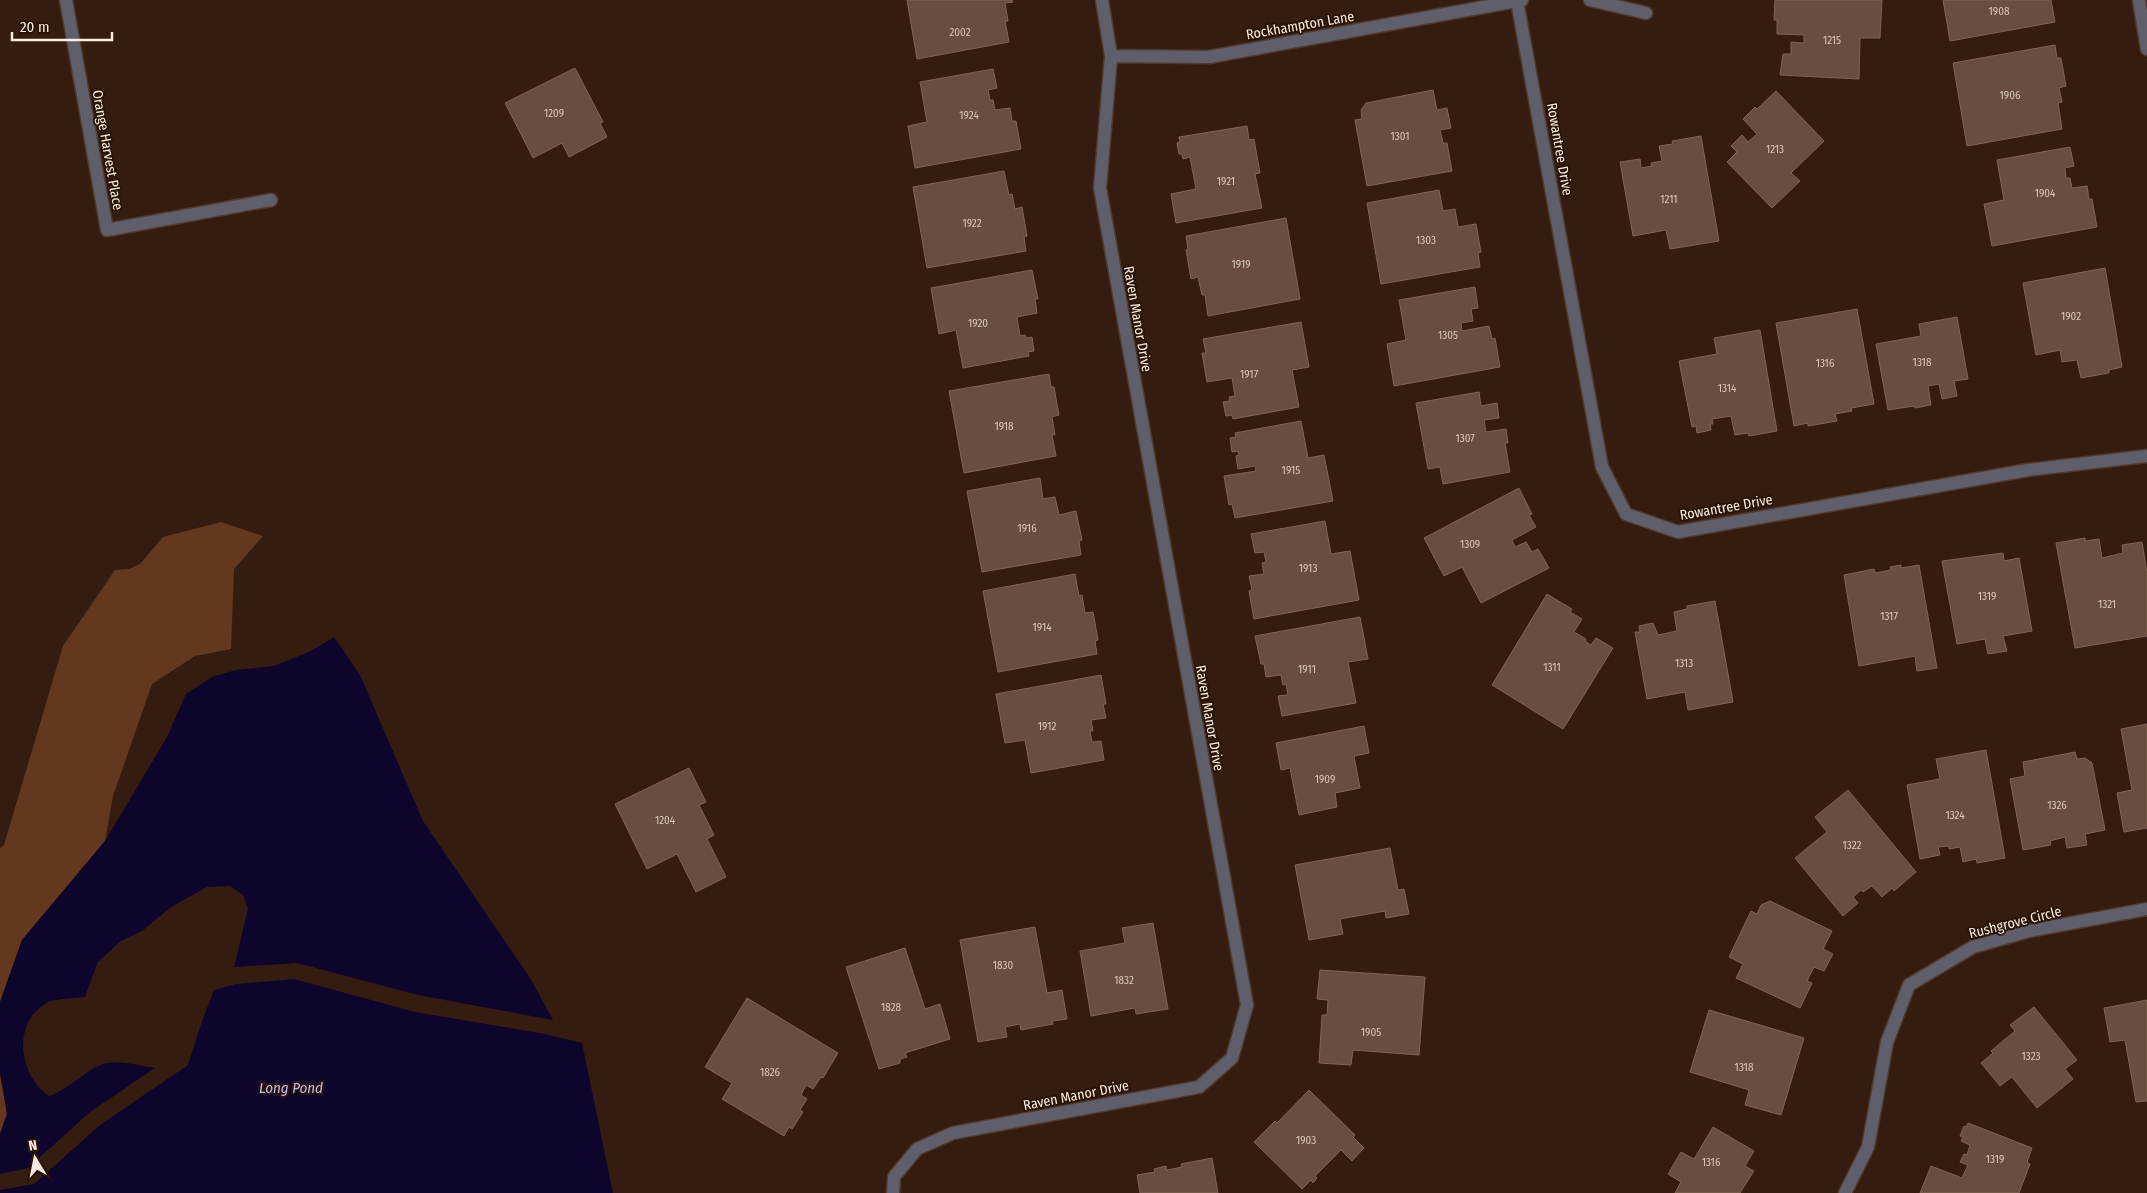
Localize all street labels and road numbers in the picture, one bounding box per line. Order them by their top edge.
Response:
street label: Rockhampton Lane [1245,8,1356,43]
street label: Orange Harvest Place [89,89,126,211]
street label: Rowantree Drive [1543,101,1576,197]
street label: Raven Manor Drive [1120,265,1155,373]
street label: Rowantree Drive [1678,491,1774,524]
street label: Raven Manor Drive [1192,664,1227,772]
street label: Rushgrove Circle [1967,903,2063,942]
street label: Raven Manor Drive [1022,1077,1130,1114]

